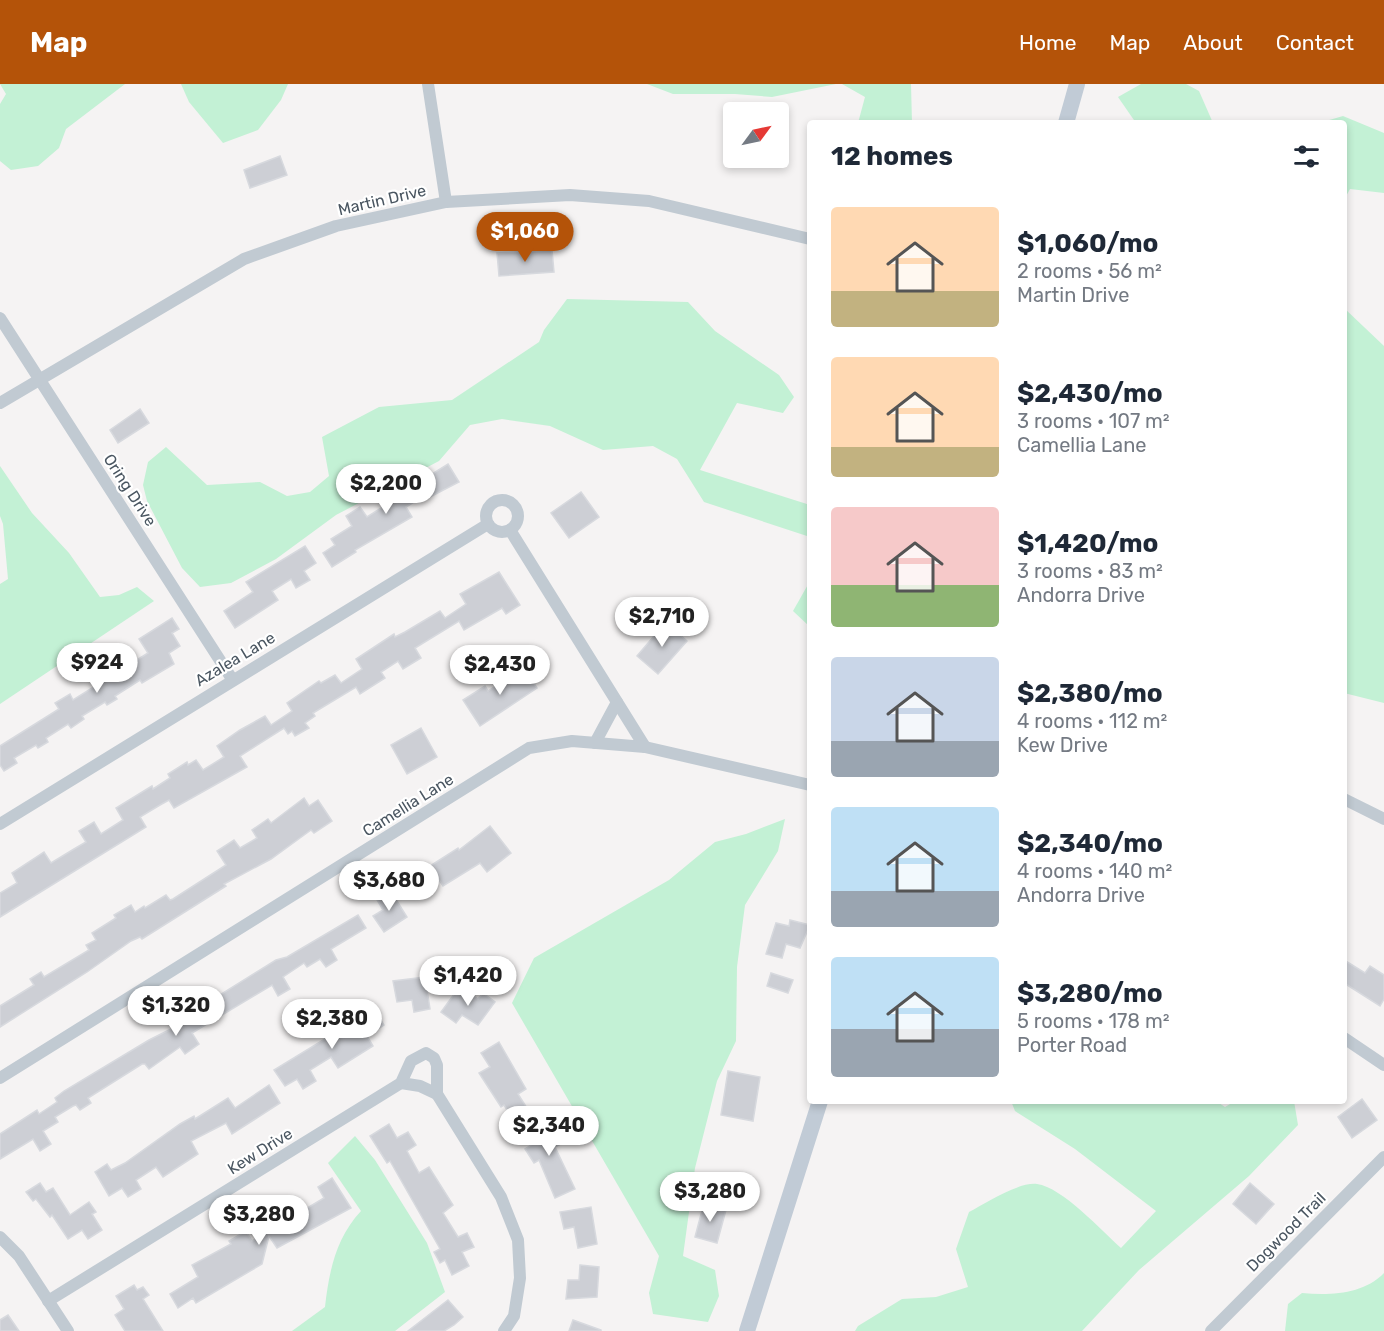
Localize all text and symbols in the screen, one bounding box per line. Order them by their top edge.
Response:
text: Map [30,26,87,59]
text: Home [1019,30,1076,55]
text: Map [1109,30,1150,55]
text: About [1183,30,1243,55]
text: Contact [1276,30,1354,55]
north arrow [723,102,789,168]
map controls [723,102,789,168]
icon: filters [1290,140,1323,173]
text: 12 homes [831,141,953,172]
street label: Martin Drive [336,181,428,219]
pin: $1,060 [476,212,574,263]
text: $1,060 [491,219,559,243]
text: $1,060/mo [1017,228,1158,259]
icon: home [879,231,951,303]
text: 2 rooms · 56 m² [1017,259,1162,283]
text: Martin Drive [1017,283,1129,307]
text: $2,430/mo [1017,378,1163,409]
icon: home [879,381,951,453]
text: 3 rooms · 107 m² [1017,409,1170,433]
text: Camellia Lane [1017,433,1146,457]
street label: Oring Drive [100,450,160,530]
pin: $2,200 [337,464,435,515]
text: $2,200 [350,471,422,495]
text: $1,420/mo [1017,528,1159,559]
icon: home [879,531,951,603]
text: 3 rooms · 83 m² [1017,559,1163,583]
text: Andorra Drive [1017,583,1145,607]
pin: $2,710 [613,597,711,648]
text: $2,710 [629,604,695,628]
street label: Azalea Lane [192,628,278,690]
pin: $924 [61,643,133,694]
pin: $2,430 [451,645,549,696]
text: $924 [71,650,123,674]
text: $2,430 [464,652,536,676]
text: $2,380/mo [1017,678,1163,709]
icon: home [879,681,951,753]
text: 4 rooms · 112 m² [1017,709,1167,733]
text: Kew Drive [1017,733,1108,757]
street label: Camellia Lane [359,769,457,841]
text: $2,340/mo [1017,828,1163,859]
icon: home [879,831,951,903]
text: 4 rooms · 140 m² [1017,859,1172,883]
pin: $3,680 [340,861,438,912]
text: $3,680 [353,868,425,892]
text: Andorra Drive [1017,883,1145,907]
pin: $1,420 [419,956,517,1007]
text: $1,420 [434,963,502,987]
text: $3,280/mo [1017,978,1163,1009]
icon: home [879,981,951,1053]
pin: $1,320 [127,986,225,1037]
text: $1,320 [142,993,210,1017]
pin: $2,380 [283,999,381,1050]
text: $2,380 [296,1006,368,1030]
text: 5 rooms · 178 m² [1017,1009,1170,1033]
text: Porter Road [1017,1033,1127,1057]
pin: $2,340 [500,1106,598,1157]
text: $2,340 [513,1113,585,1137]
street label: Kew Drive [224,1124,296,1178]
pin: $3,280 [661,1172,759,1223]
text: $3,280 [674,1179,746,1203]
street label: Dogwood Trail [1242,1188,1330,1276]
pin: $3,280 [210,1195,308,1246]
text: $3,280 [223,1202,295,1226]

